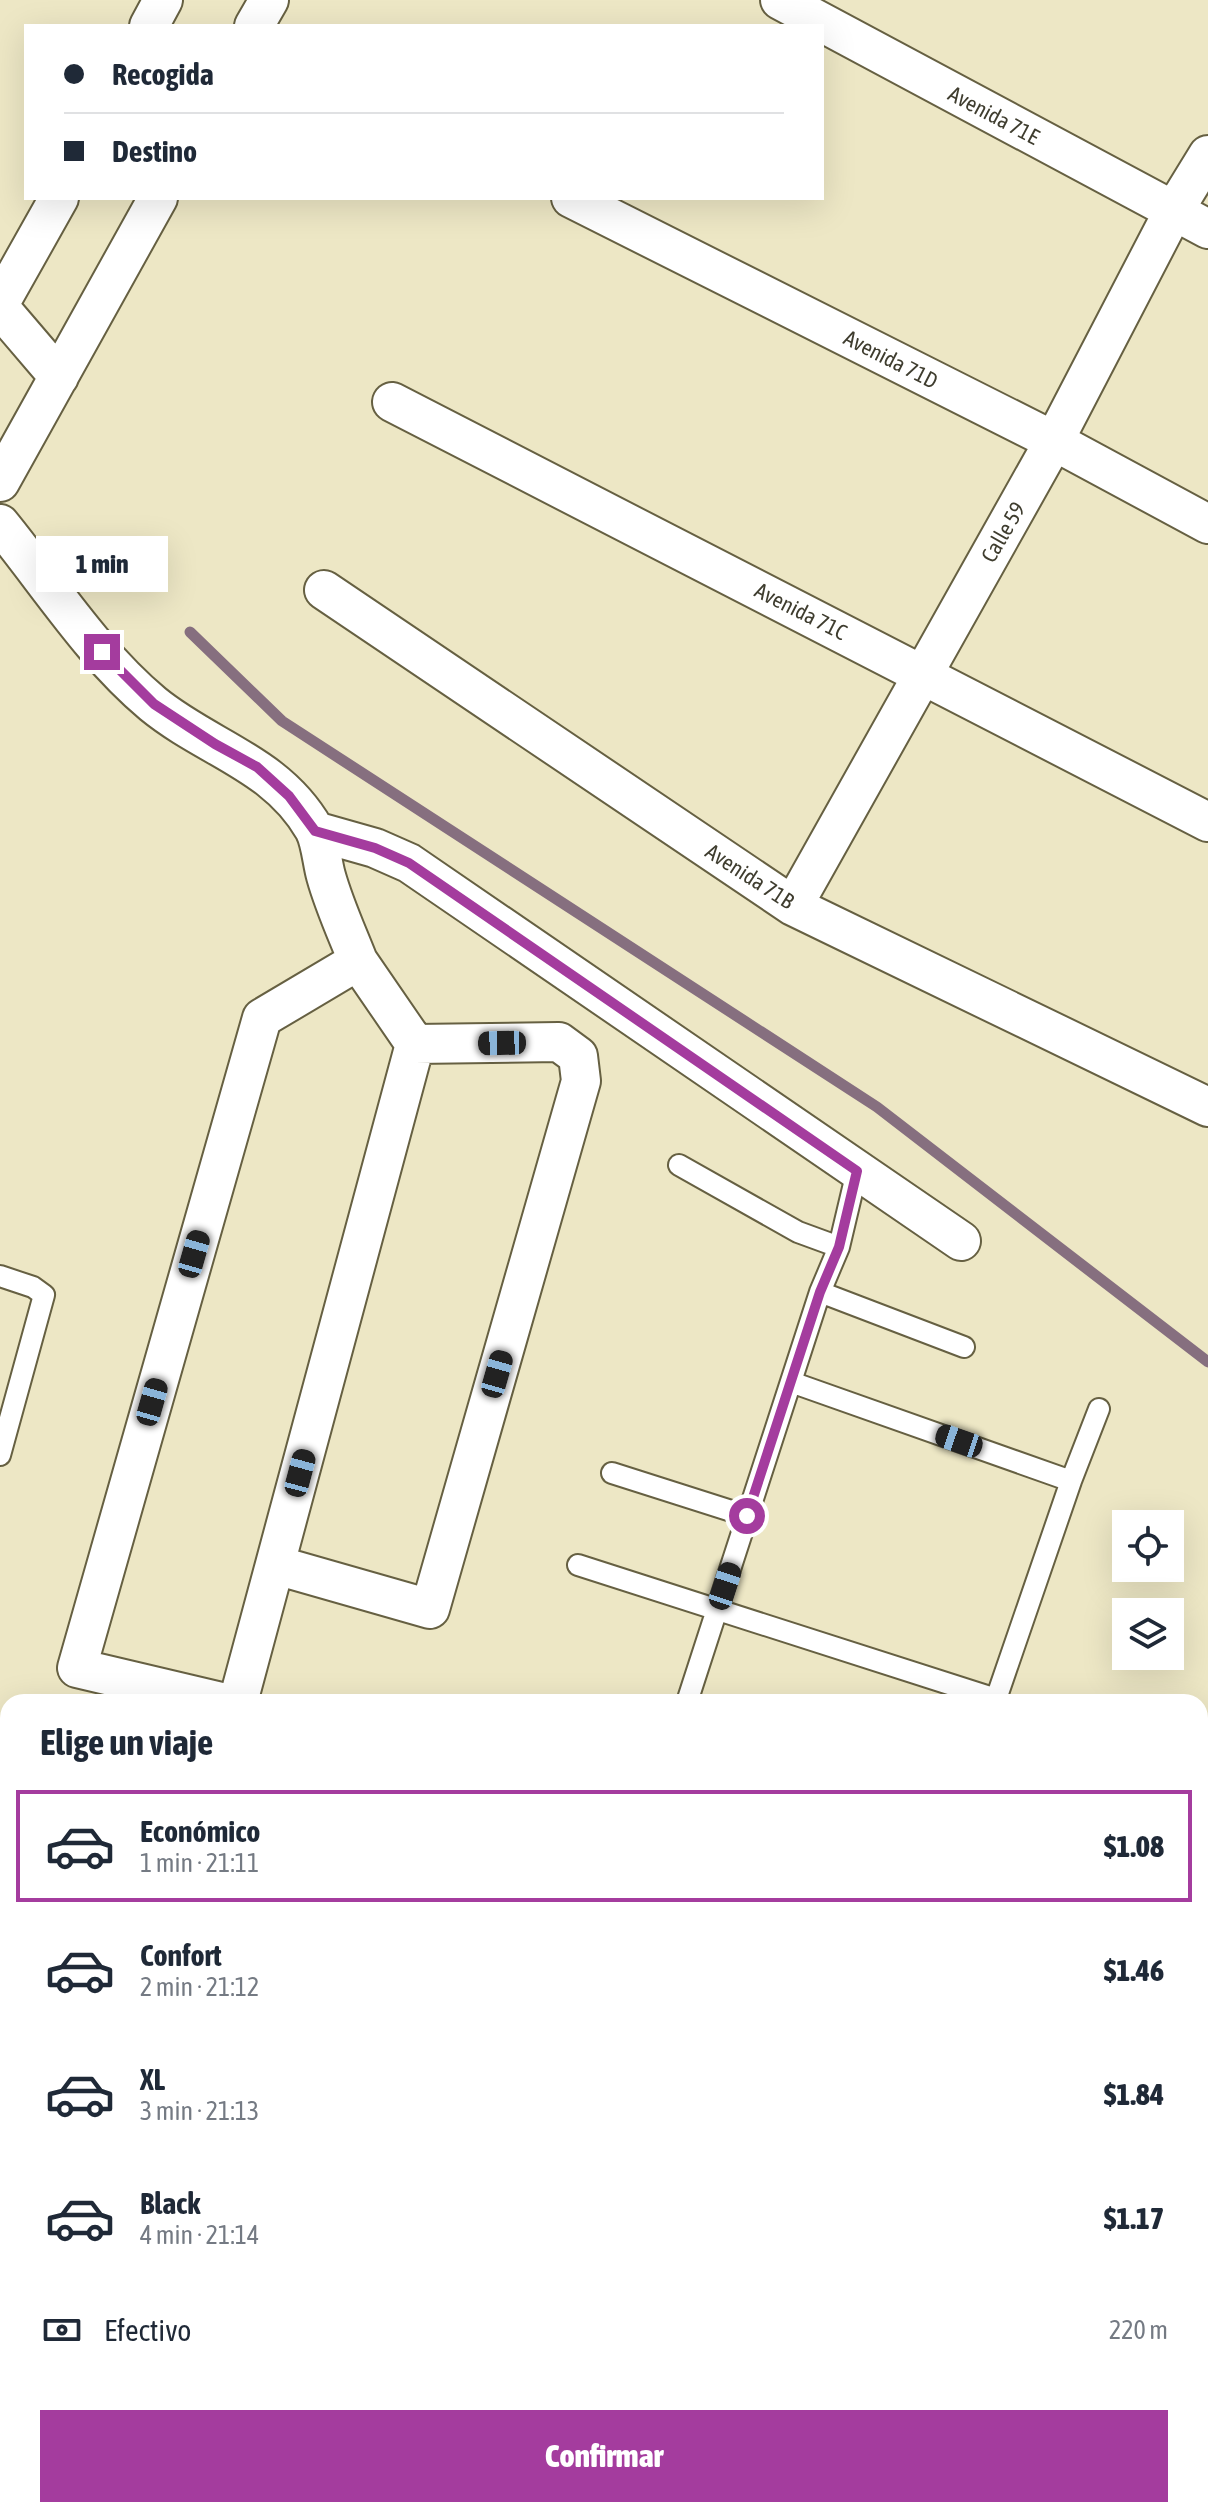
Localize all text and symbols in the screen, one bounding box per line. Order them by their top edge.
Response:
text: Recogida [112,57,214,91]
street label: Avenida 71E [944,80,1044,150]
text: Destino [112,134,197,168]
street label: Avenida 71D [840,324,942,394]
street label: Calle 59 [975,497,1031,567]
callout: 1 min [36,536,168,592]
text: 1 min [75,549,129,579]
street label: Avenida 71C [751,577,851,645]
route end [84,634,120,670]
street label: Avenida 71B [701,838,800,914]
car [478,1031,526,1055]
car [176,1228,212,1280]
car [479,1348,515,1400]
car [134,1376,170,1428]
car [932,1422,986,1460]
car [282,1447,318,1499]
route start [729,1498,765,1534]
map controls [1112,1510,1184,1670]
button: locate [1112,1510,1184,1582]
car [706,1559,744,1613]
button: layers [1112,1598,1184,1670]
text: Elige un viaje [40,1721,213,1763]
icon: car [44,1810,116,1882]
text: Económico [140,1814,260,1848]
text: $1.08 [1104,1829,1164,1863]
text: 1 min · 21:11 [140,1848,259,1878]
icon: car [44,1934,116,2006]
text: Confort [140,1938,222,1972]
text: $1.46 [1104,1953,1164,1987]
text: 2 min · 21:12 [140,1972,259,2002]
icon: car [44,2058,116,2130]
text: XL [140,2062,165,2096]
text: $1.84 [1104,2077,1164,2111]
text: 3 min · 21:13 [140,2096,259,2126]
icon: car [44,2182,116,2254]
text: Black [140,2186,200,2220]
text: $1.17 [1104,2201,1164,2235]
text: 4 min · 21:14 [140,2220,259,2250]
icon: cash [40,2308,84,2352]
text: Efectivo [104,2313,191,2347]
text: 220 m [1109,2315,1168,2345]
button: Confirmar [40,2410,1168,2502]

